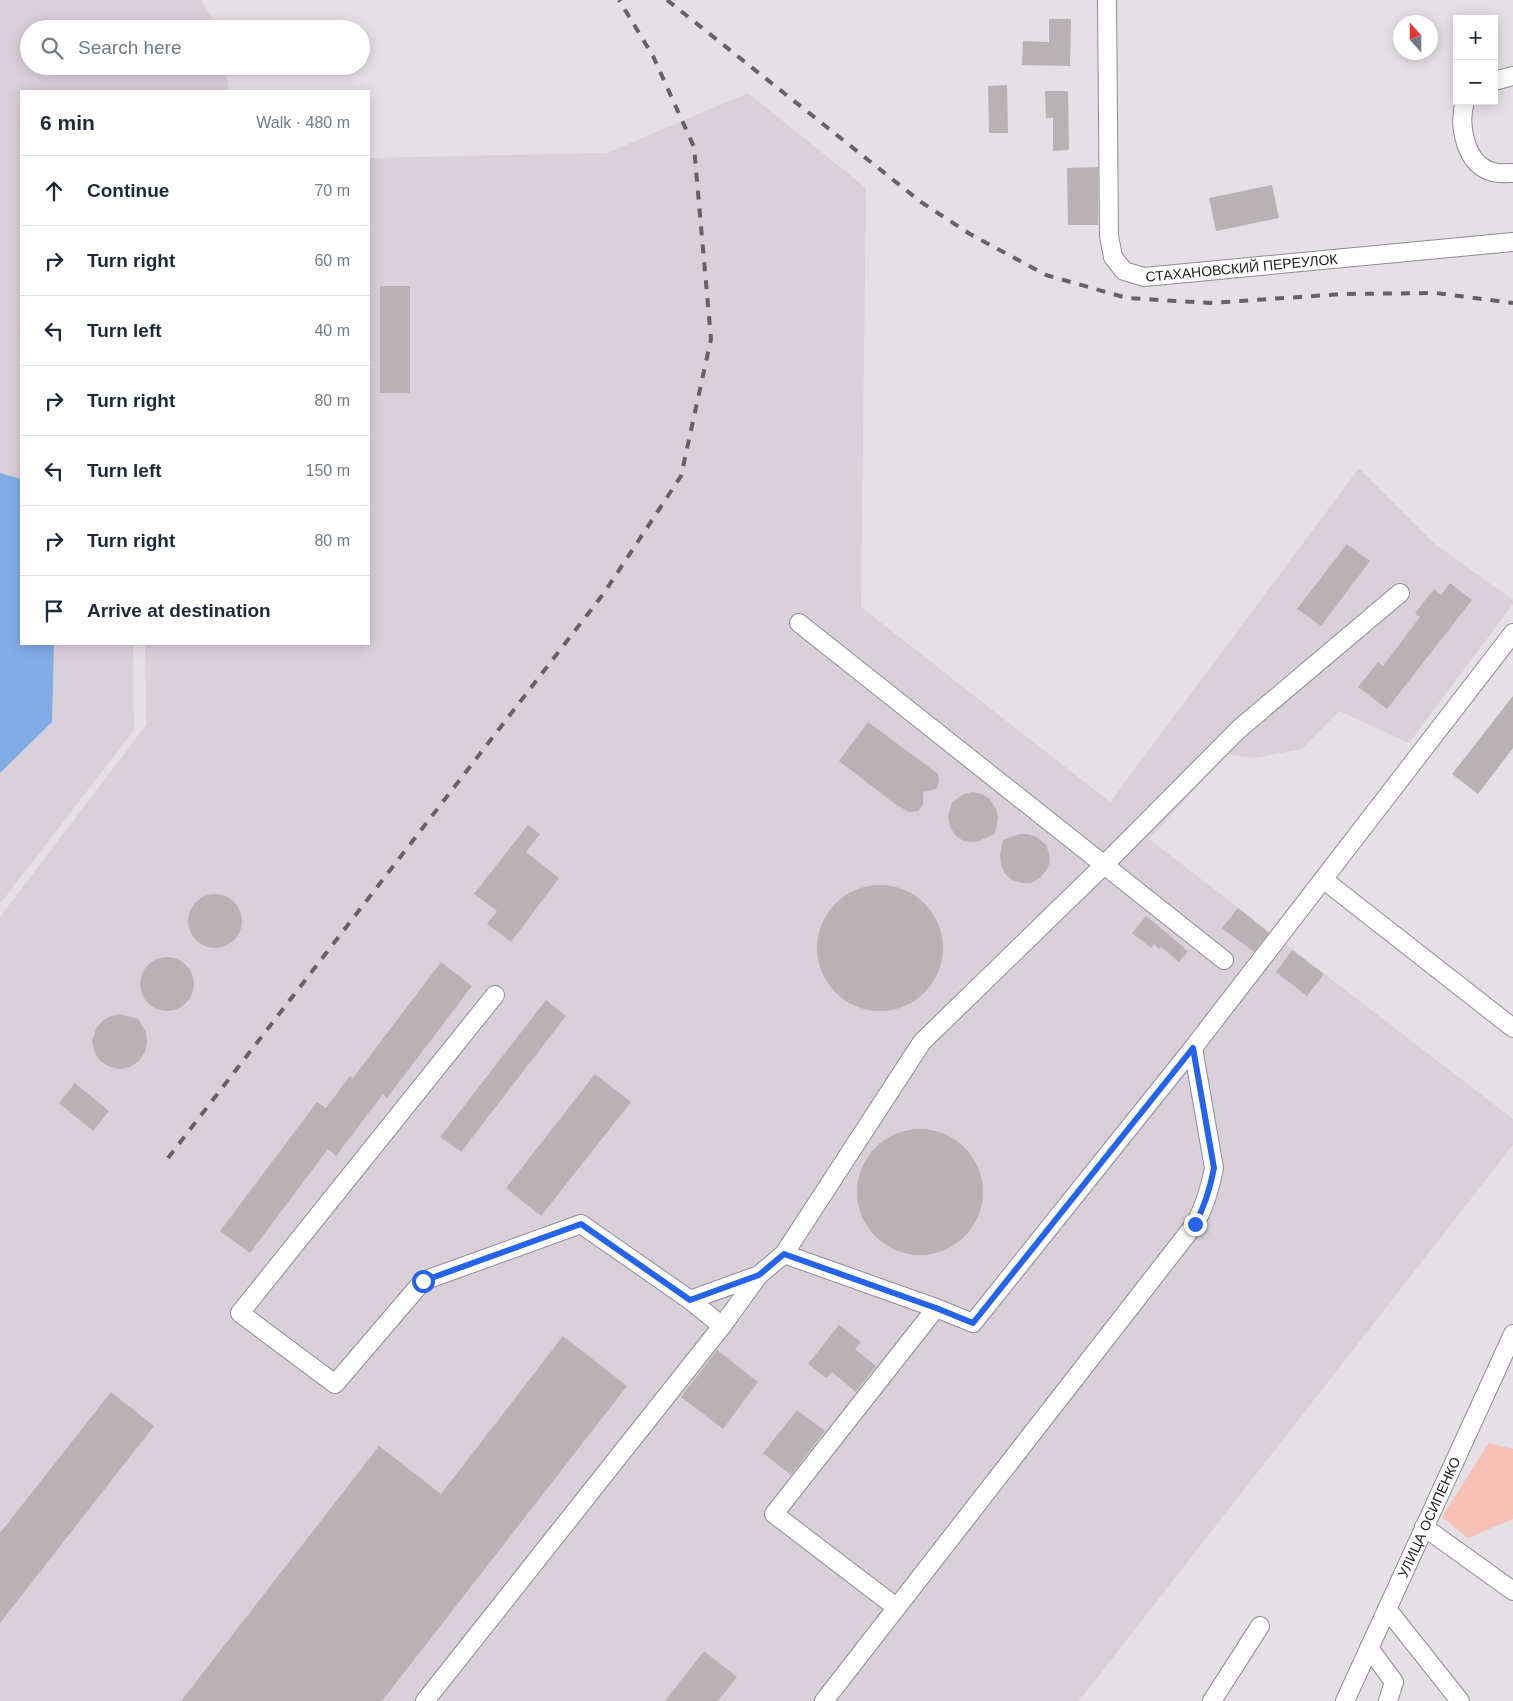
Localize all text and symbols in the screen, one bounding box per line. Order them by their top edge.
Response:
north arrow [1393,15,1438,60]
map controls [1453,15,1498,105]
button: + [1453,15,1498,60]
search box [20,20,370,75]
icon: search [38,34,66,62]
text: Search here [78,37,182,58]
button: − [1453,60,1498,105]
text: 6 min [40,111,95,134]
text: Walk · 480 m [256,114,350,131]
icon: ahead [40,177,68,205]
text: Continue [87,180,169,201]
text: 70 m [314,182,350,199]
icon: right [40,247,68,275]
text: Turn right [87,250,175,271]
street label: СТАХАНОВСКИЙ ПЕРЕУЛОК [1145,251,1339,285]
text: 60 m [314,252,350,269]
icon: left [40,317,68,345]
text: Turn left [87,320,162,341]
text: 40 m [314,322,350,339]
icon: right [40,387,68,415]
text: Turn right [87,390,175,411]
text: 80 m [314,392,350,409]
icon: left [40,457,68,485]
text: Turn left [87,460,162,481]
text: 150 m [306,462,350,479]
icon: right [40,527,68,555]
text: Turn right [87,530,175,551]
text: 80 m [314,532,350,549]
icon: arrive [40,597,68,625]
text: Arrive at destination [87,600,271,621]
route end [1184,1213,1207,1236]
route start [412,1270,435,1293]
street label: УЛИЦА ОСИПЕНКО [1395,1454,1464,1580]

